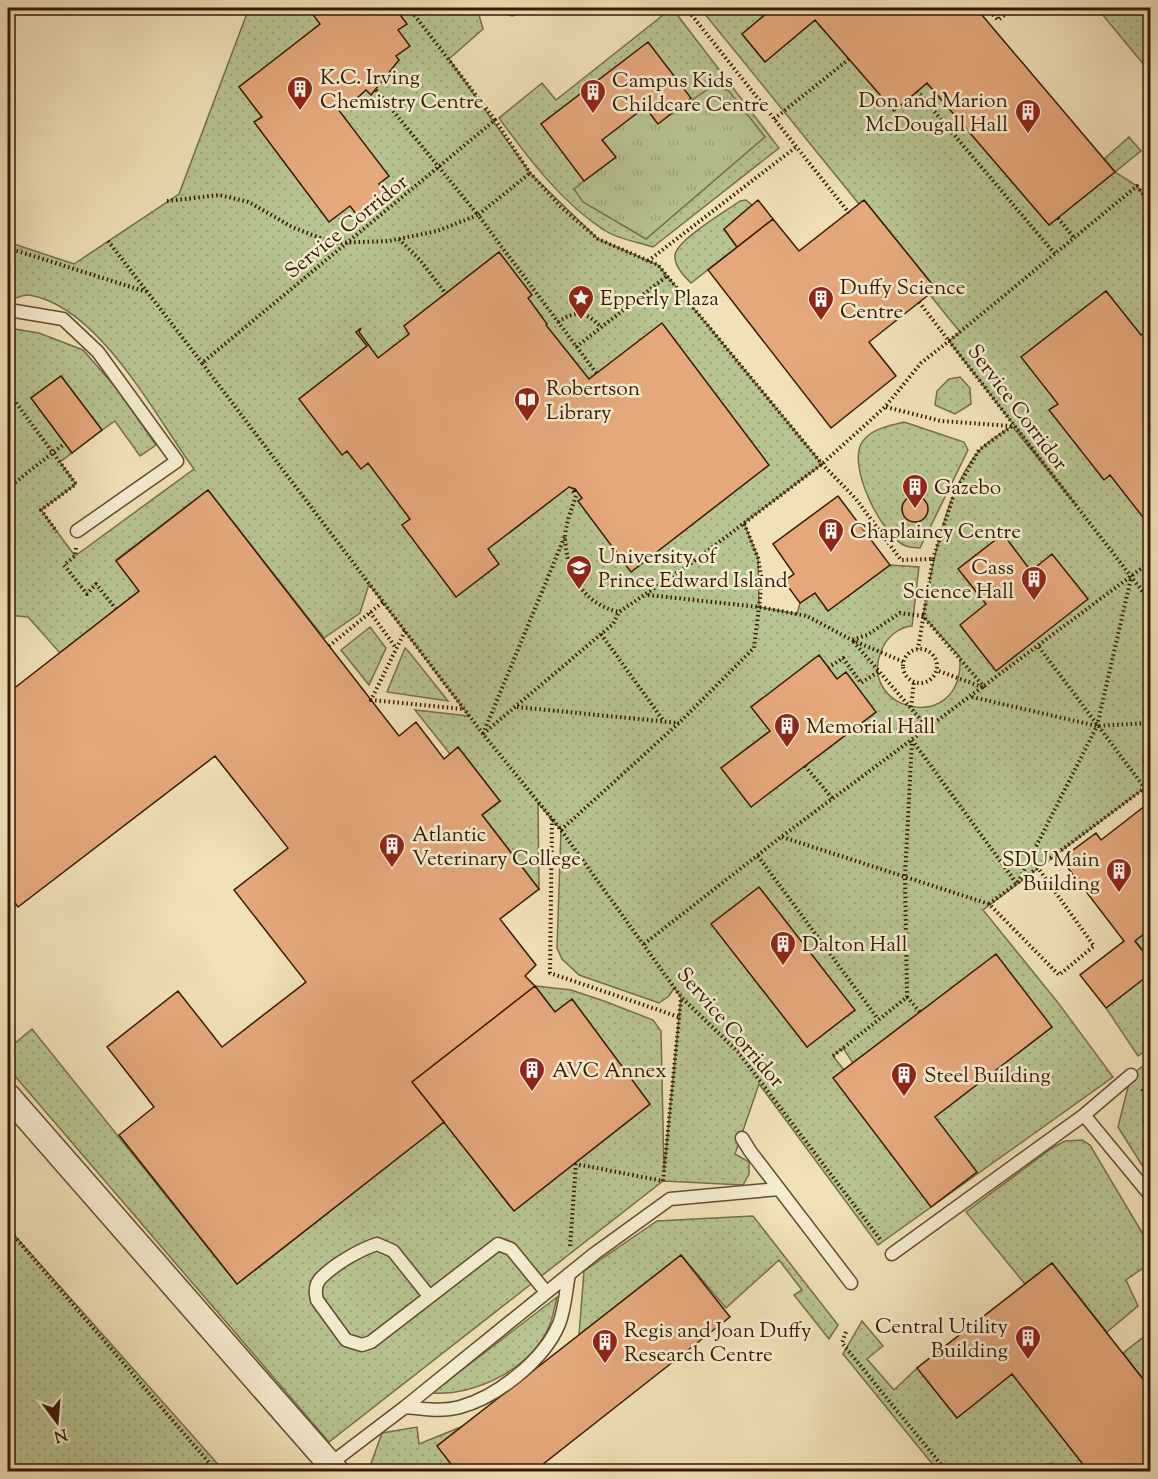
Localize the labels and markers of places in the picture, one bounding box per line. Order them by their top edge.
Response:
place label: K.C. Irving Chemistry Centre [320,64,484,118]
place label: Campus Kids Childcare Centre [612,67,769,121]
building icon: K.C. Irving Chemistry Centre [285,74,315,112]
building icon: Campus Kids Childcare Centre [578,77,608,115]
place label: Don and Marion McDougall Hall [858,87,1008,141]
building icon: Don and Marion McDougall Hall [1013,97,1043,135]
place label: Duffy Science Centre [840,274,966,328]
place icon: Epperly Plaza [566,283,596,321]
building icon: Duffy Science Centre [806,284,836,322]
place label: Epperly Plaza [600,285,719,315]
place label: Robertson Library [546,375,640,429]
library icon: Robertson Library [512,385,542,423]
building icon: Gazebo [900,472,930,510]
place label: Gazebo [934,474,1001,504]
building icon: Chaplaincy Centre [816,516,846,554]
place label: Chaplaincy Centre [850,518,1021,548]
place label: University of Prince Edward Island [598,543,788,597]
school or university icon: University of Prince Edward Island [564,553,594,591]
place label: Cass Science Hall [902,554,1014,608]
building icon: Cass Science Hall [1019,564,1049,602]
building icon: Memorial Hall [772,711,802,749]
place label: Memorial Hall [806,713,935,743]
place label: Atlantic Veterinary College [412,821,581,875]
building icon: Atlantic Veterinary College [377,831,407,869]
place label: SDU Main Building [1002,846,1100,900]
building icon: SDU Main Building [1104,856,1134,894]
building icon: Dalton Hall [768,929,798,967]
place label: Dalton Hall [802,931,908,961]
building icon: AVC Annex [517,1055,547,1093]
place label: AVC Annex [552,1057,667,1087]
building icon: Steel Building [889,1060,919,1098]
place label: Steel Building [924,1062,1051,1092]
place label: Central Utility Building [875,1313,1009,1367]
place label: Regis and Joan Duffy Research Centre [624,1317,812,1371]
building icon: Central Utility Building [1013,1323,1043,1361]
building icon: Regis and Joan Duffy Research Centre [590,1327,620,1365]

